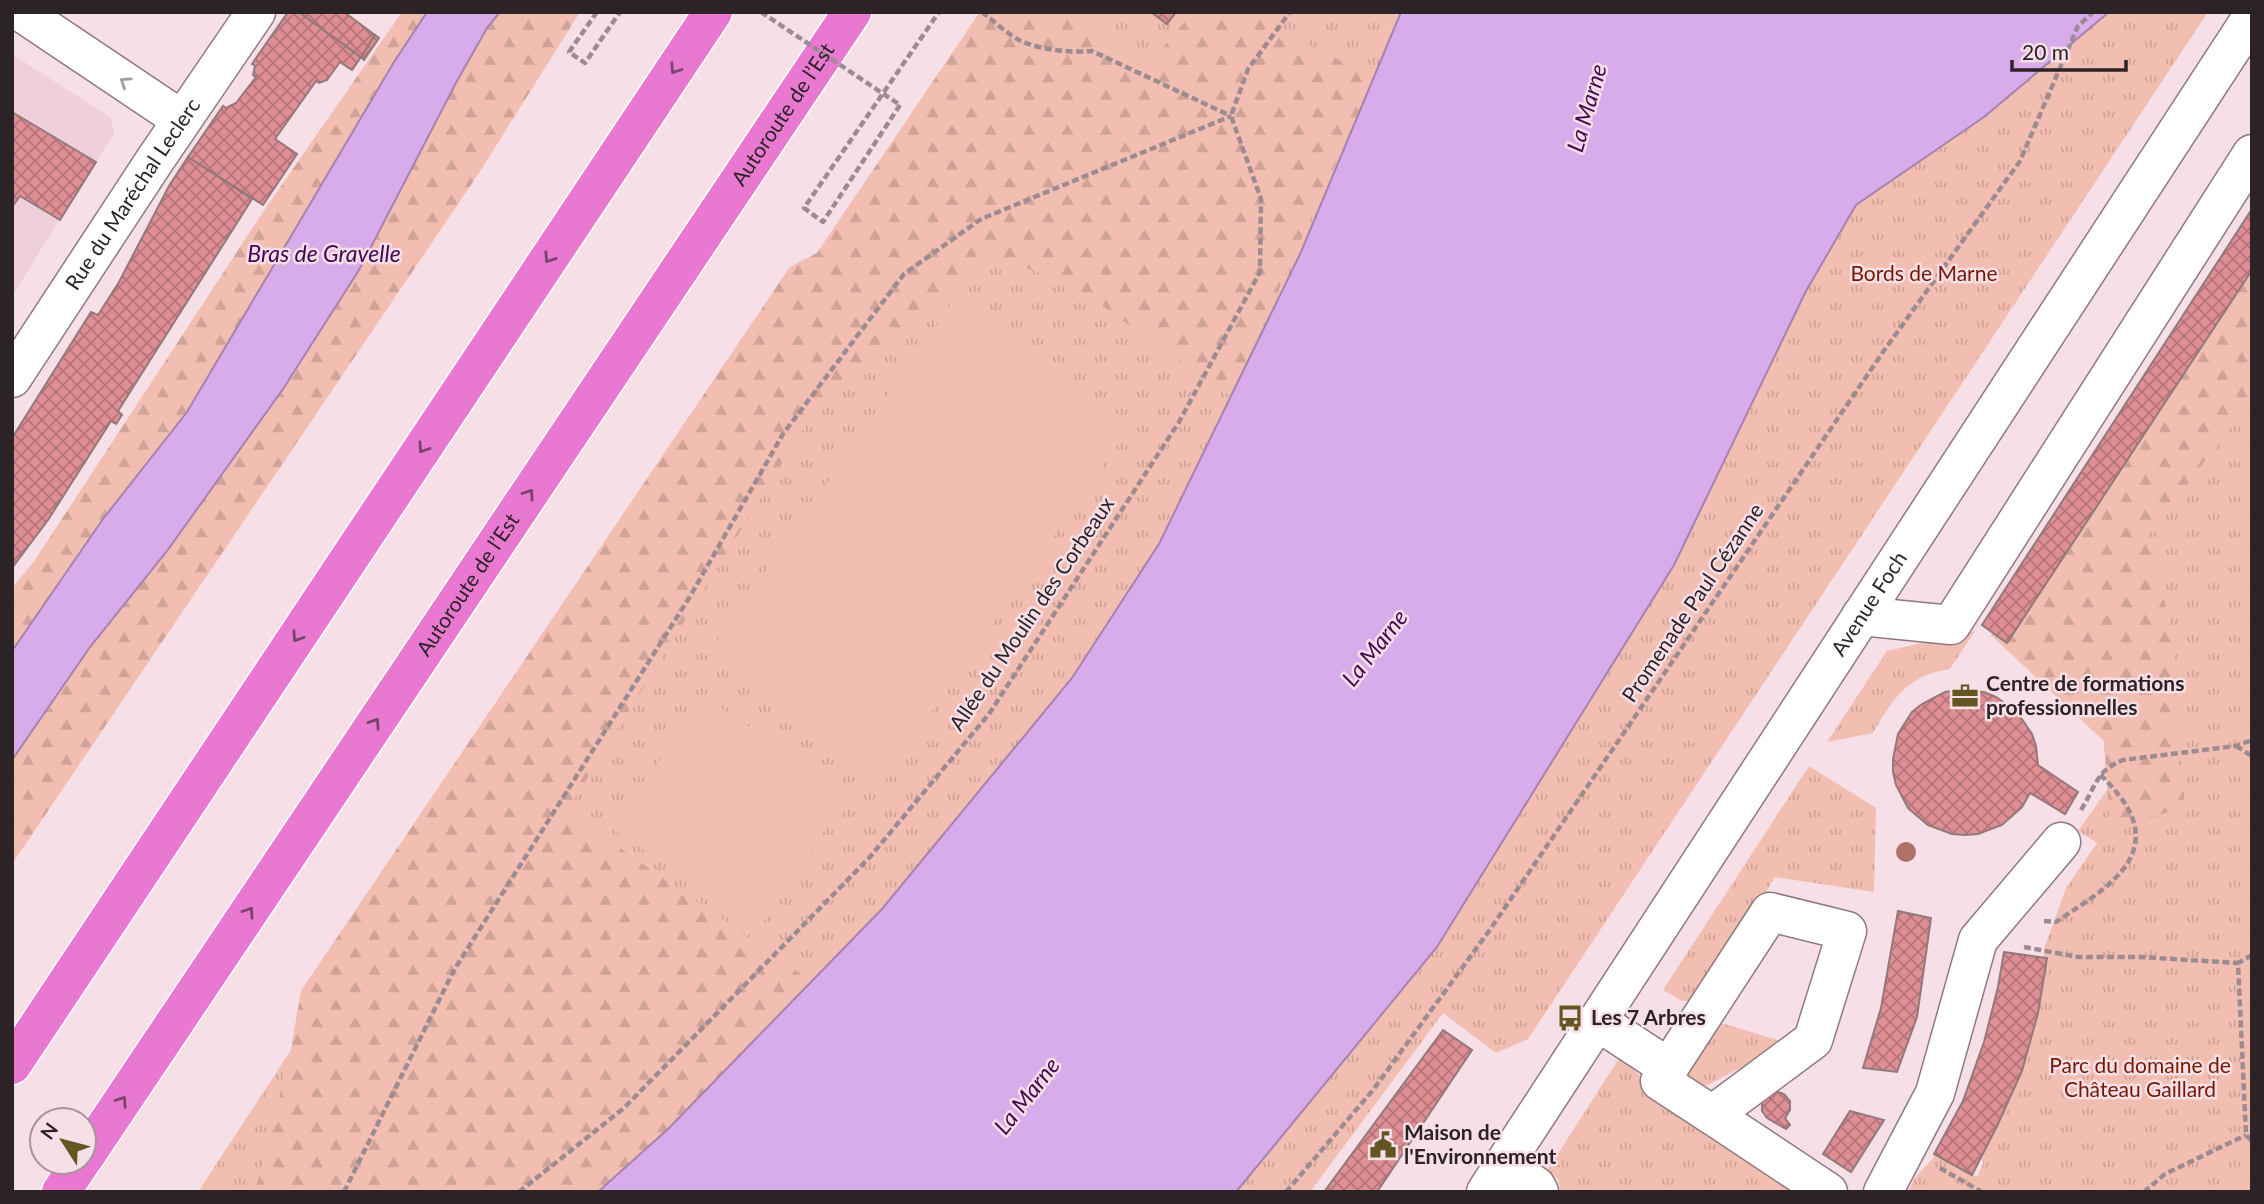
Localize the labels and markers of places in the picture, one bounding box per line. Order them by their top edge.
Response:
place label: Centre de formations professionnelles [1986,670,2184,719]
office icon: Centre de formations professionnelles [1950,681,1980,711]
bus stop icon: Les 7 Arbres [1555,1003,1585,1033]
place label: Les 7 Arbres [1591,1004,1706,1029]
place label: Maison de l'Environnement [1404,1119,1557,1168]
public building icon: Maison de l'Environnement [1368,1130,1398,1160]

